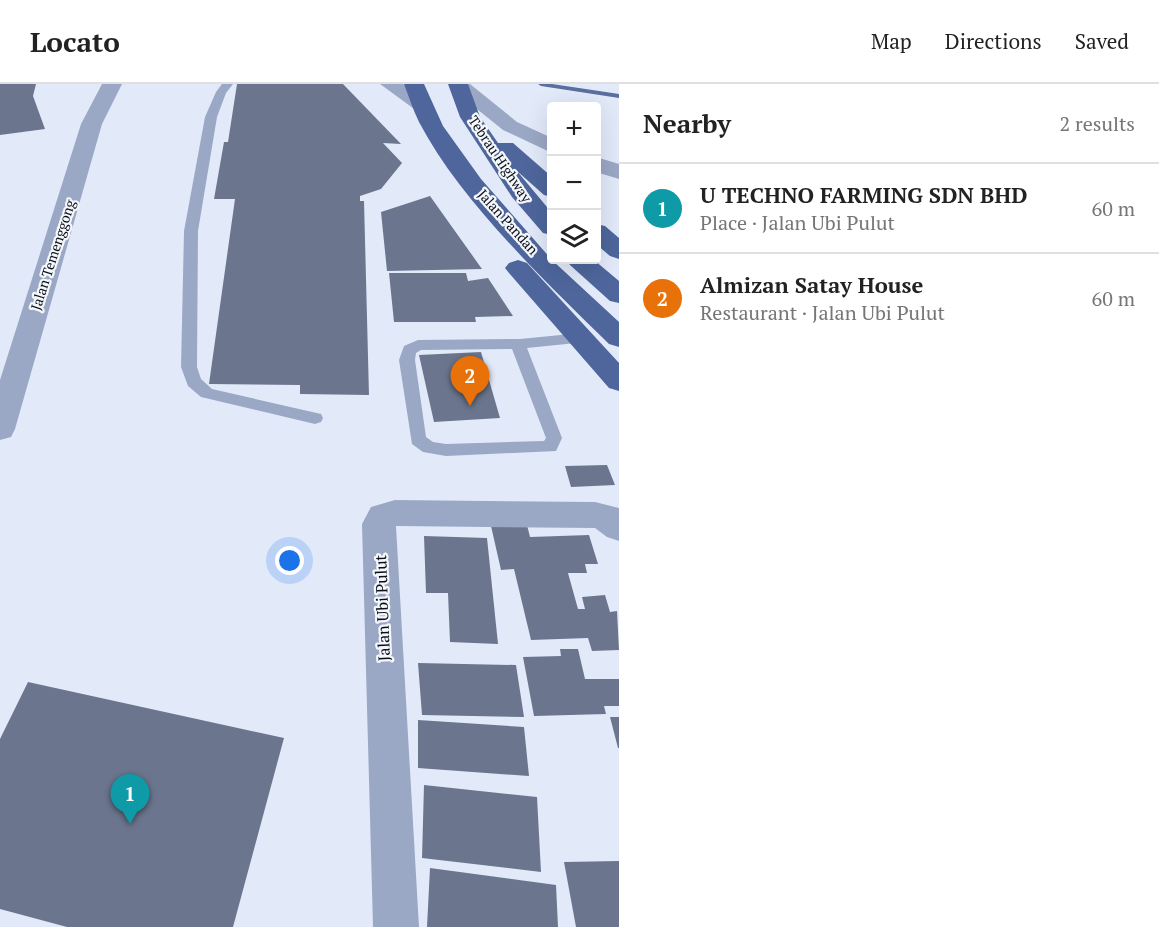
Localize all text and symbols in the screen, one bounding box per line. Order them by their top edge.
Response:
text: Locato [30,23,120,60]
text: Map [871,27,912,55]
text: Directions [945,27,1042,55]
text: Saved [1075,27,1129,55]
map controls [547,102,601,264]
button: + [547,102,601,156]
text: Nearby [643,106,731,140]
text: 2 results [1060,110,1135,137]
street label: Tebrau Highway [464,112,537,207]
button: − [547,156,601,210]
text: U TECHNO FARMING SDN BHD [700,180,1027,209]
street label: Jalan Pandan [474,185,543,259]
text: 1 [657,195,668,222]
text: 60 m [1092,195,1135,222]
street label: Jalan Temenggong [26,196,80,313]
text: Place · Jalan Ubi Pulut [700,209,895,236]
button: layers [547,210,601,264]
text: Almizan Satay House [700,270,923,299]
text: 2 [657,285,668,312]
text: 60 m [1092,285,1135,312]
text: Restaurant · Jalan Ubi Pulut [700,299,945,326]
pin: 2 [450,356,490,406]
your location [275,546,304,575]
street label: Jalan Ubi Pulut [369,554,395,662]
pin: 1 [110,774,150,824]

